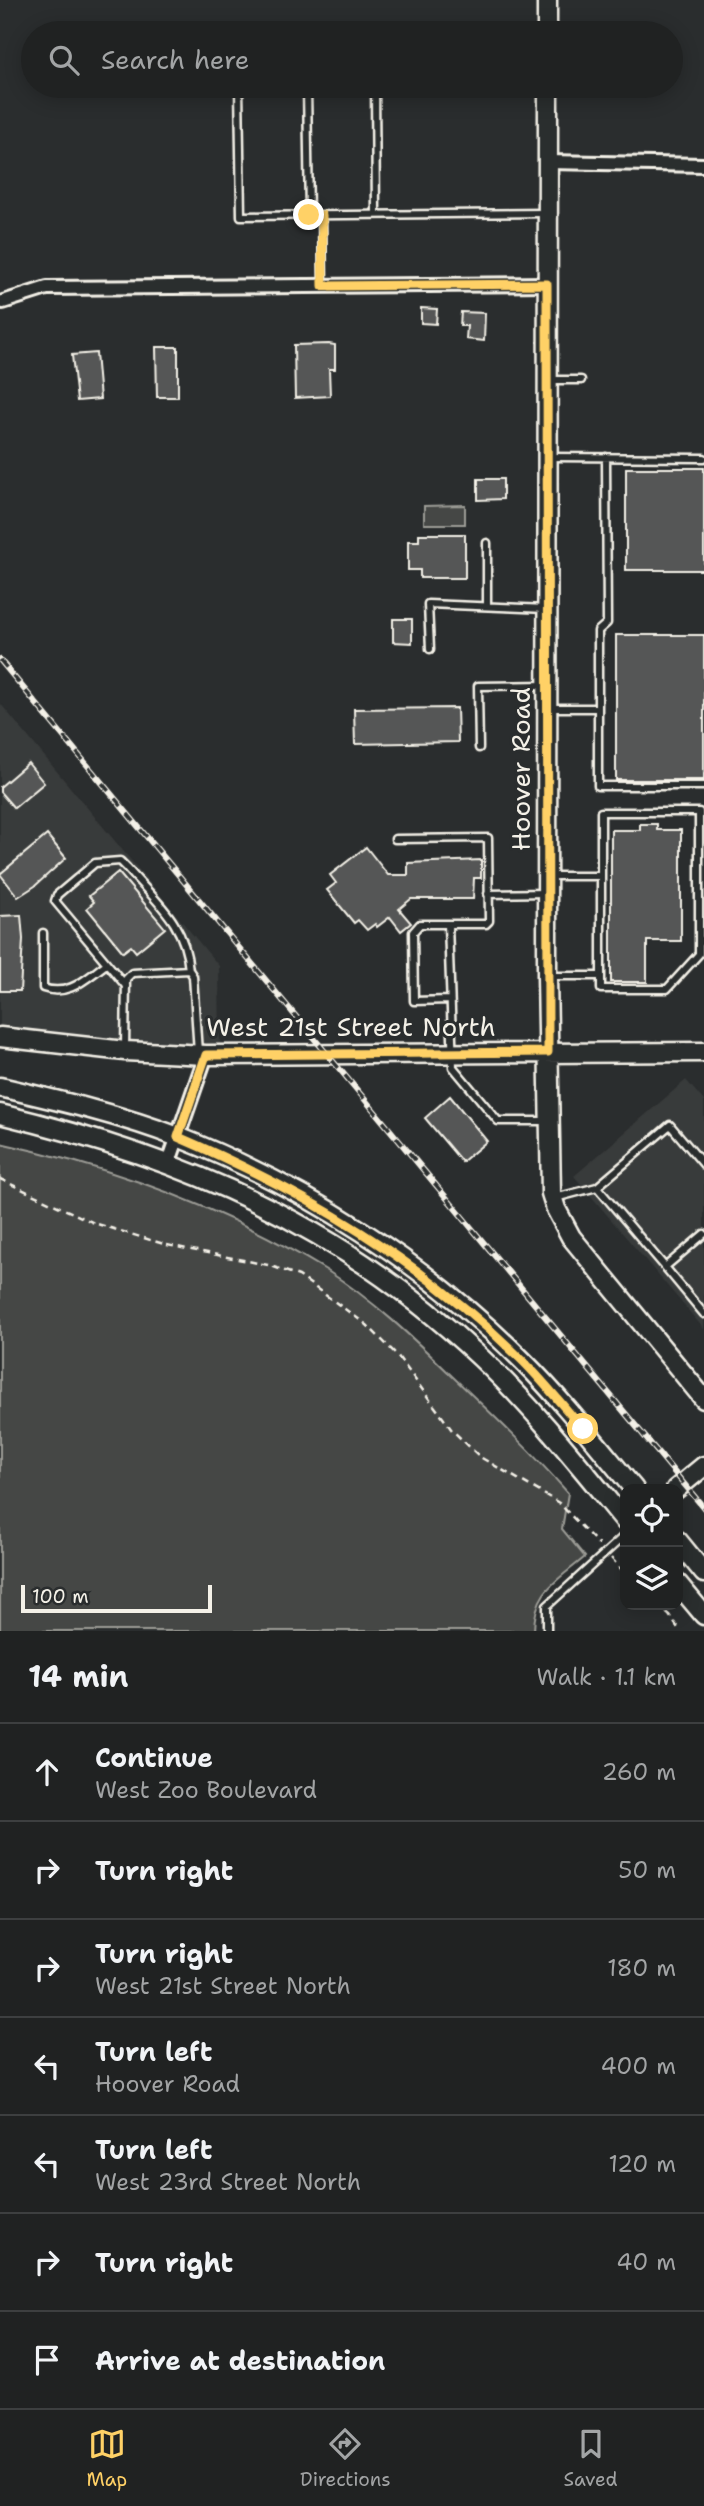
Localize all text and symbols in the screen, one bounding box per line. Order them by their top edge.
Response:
search box [21,21,683,98]
icon: search [45,41,83,79]
text: Search here [101,42,250,77]
route end [293,199,324,230]
street label: Hoover Road [503,687,538,851]
street label: West 21st Street North [206,1009,496,1044]
route start [567,1413,598,1444]
map controls [620,1484,683,1610]
button: locate [620,1484,683,1547]
button: layers [620,1547,683,1610]
scale bar [21,1582,212,1614]
text: 100 m [32,1584,89,1609]
text: 14 min [28,1656,128,1697]
text: Walk · 1.1 km [537,1662,676,1692]
text: Continue [95,1740,213,1775]
icon: ahead [28,1753,66,1791]
text: 260 m [602,1757,676,1787]
text: West Zoo Boulevard [95,1775,317,1805]
icon: right [28,1851,66,1889]
text: Turn right [95,1853,233,1888]
text: 50 m [618,1855,676,1885]
text: Turn right [95,1936,233,1971]
icon: right [28,1949,66,1987]
text: 180 m [607,1953,676,1983]
text: West 21st Street North [95,1971,351,2001]
text: Turn left [95,2034,212,2069]
icon: left [28,2047,66,2085]
text: 400 m [600,2051,676,2081]
text: Hoover Road [95,2069,240,2099]
text: Turn left [95,2132,212,2167]
icon: left [28,2145,66,2183]
text: 120 m [608,2149,676,2179]
text: West 23rd Street North [95,2167,361,2197]
icon: right [28,2243,66,2281]
text: Turn right [95,2245,233,2280]
text: 40 m [616,2247,676,2277]
icon: arrive [28,2341,66,2379]
text: Arrive at destination [95,2343,385,2378]
tab: Map [86,2425,127,2492]
tab: Directions [300,2425,391,2492]
tab: Saved [564,2425,618,2492]

